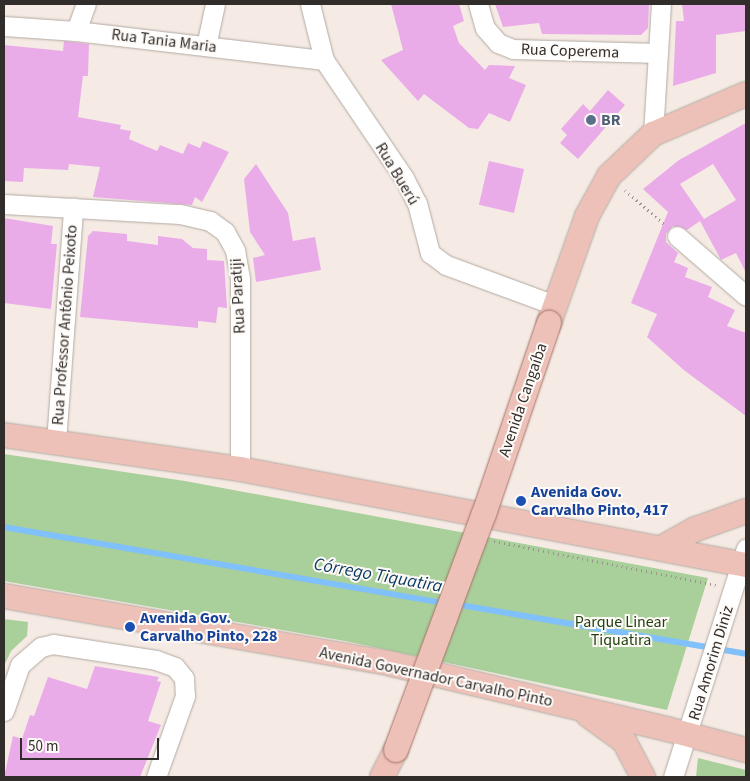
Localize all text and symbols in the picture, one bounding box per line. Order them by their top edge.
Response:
street label: Rua Tania Maria [110,25,218,57]
street label: Rua Coperema [521,40,619,62]
place label: BR [601,110,620,130]
marker: BR [585,114,597,126]
street label: Rua Buerú [371,139,423,209]
street label: Rua Professor Antônio Peixoto [48,224,82,426]
street label: Rua Paratiji [226,258,250,334]
street label: Avenida Cangaíba [495,341,551,459]
place label: Avenida Gov. Carvalho Pinto, 417 [531,482,669,520]
marker: Avenida Gov. Carvalho Pinto, 417 [515,495,527,507]
water label: Córrego Tiquatira [312,554,444,598]
street label: Rua Amorim Diniz [684,603,738,723]
place label: Avenida Gov. Carvalho Pinto, 228 [140,608,278,646]
park label: Parque Linear Tiquatira [575,612,667,650]
marker: Avenida Gov. Carvalho Pinto, 228 [124,621,136,633]
street label: Avenida Governador Carvalho Pinto [318,643,554,711]
scale bar [22,728,161,760]
text: 50 m [28,736,58,757]

